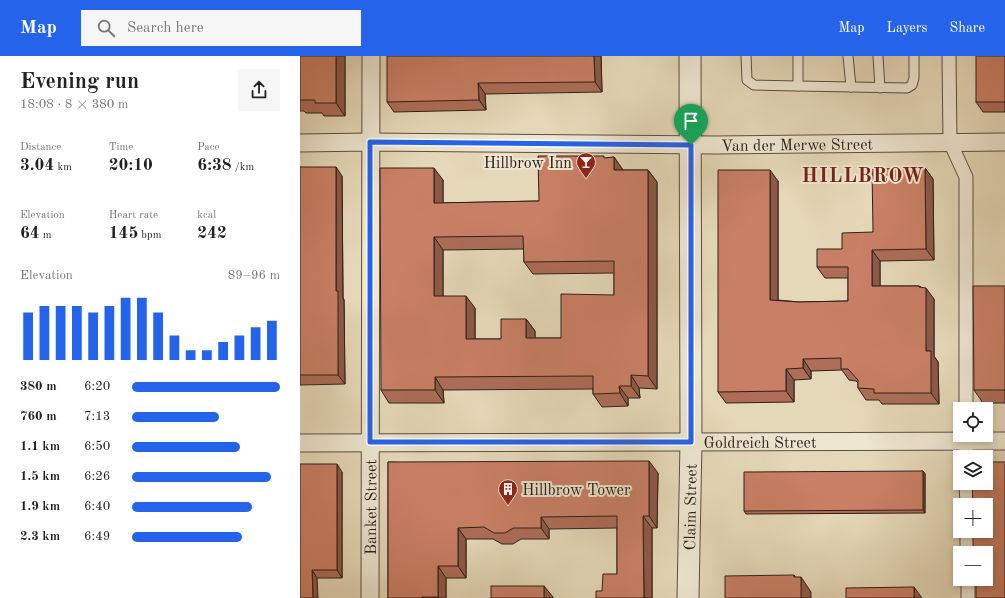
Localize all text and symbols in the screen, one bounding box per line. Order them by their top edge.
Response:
search box [81,10,361,46]
icon: search [95,17,117,39]
text: Map [20,19,57,38]
text: Search here [127,21,204,36]
text: Map [839,21,865,35]
text: Layers [887,21,928,35]
text: Share [950,21,985,35]
button: share [238,69,280,111]
text: Evening run [20,71,139,93]
text: 18:08 · 8 × 380 m [20,98,128,111]
pin [674,104,708,145]
icon: arrive [680,110,702,132]
street label: Van der Merwe Street [721,137,874,155]
text: Distance [20,142,61,153]
text: Time [109,142,133,153]
text: Pace [197,142,220,153]
bar icon: Hillbrow Inn [575,151,597,179]
place label: Hillbrow Inn [484,156,572,172]
text: 3.04 [20,157,54,174]
text: 20:10 [109,157,153,174]
text: 6:38 [197,157,232,174]
text: km [54,162,72,173]
text: /km [232,162,254,173]
district label: HILLBROW [801,167,925,187]
text: Elevation [20,210,65,221]
text: Heart rate [109,210,158,221]
text: kcal [197,210,216,221]
text: 64 [20,225,40,242]
text: 145 [109,225,138,242]
text: 242 [197,225,227,242]
text: m [40,230,52,241]
text: bpm [138,230,161,241]
text: Elevation [20,269,73,282]
text: 89–96 m [228,269,280,282]
text: 380 m [20,380,57,393]
text: 6:20 [84,380,110,393]
map controls [953,402,993,586]
button: locate [953,402,993,442]
text: 760 m [20,410,57,423]
text: 7:13 [84,410,110,423]
street label: Goldreich Street [703,436,817,452]
text: 1.1 km [20,440,60,453]
text: 6:50 [84,440,110,453]
button: layers [953,450,993,490]
street label: Banket Street [364,459,380,555]
street label: Claim Street [683,463,701,551]
text: 1.5 km [20,470,60,483]
text: 6:26 [84,470,110,483]
building icon: Hillbrow Tower [497,478,519,506]
place label: Hillbrow Tower [522,483,631,499]
button: + [953,498,993,538]
text: 1.9 km [20,500,60,513]
text: 6:40 [84,500,110,513]
text: 2.3 km [20,530,60,543]
text: 6:49 [84,530,110,543]
button: − [953,546,993,586]

